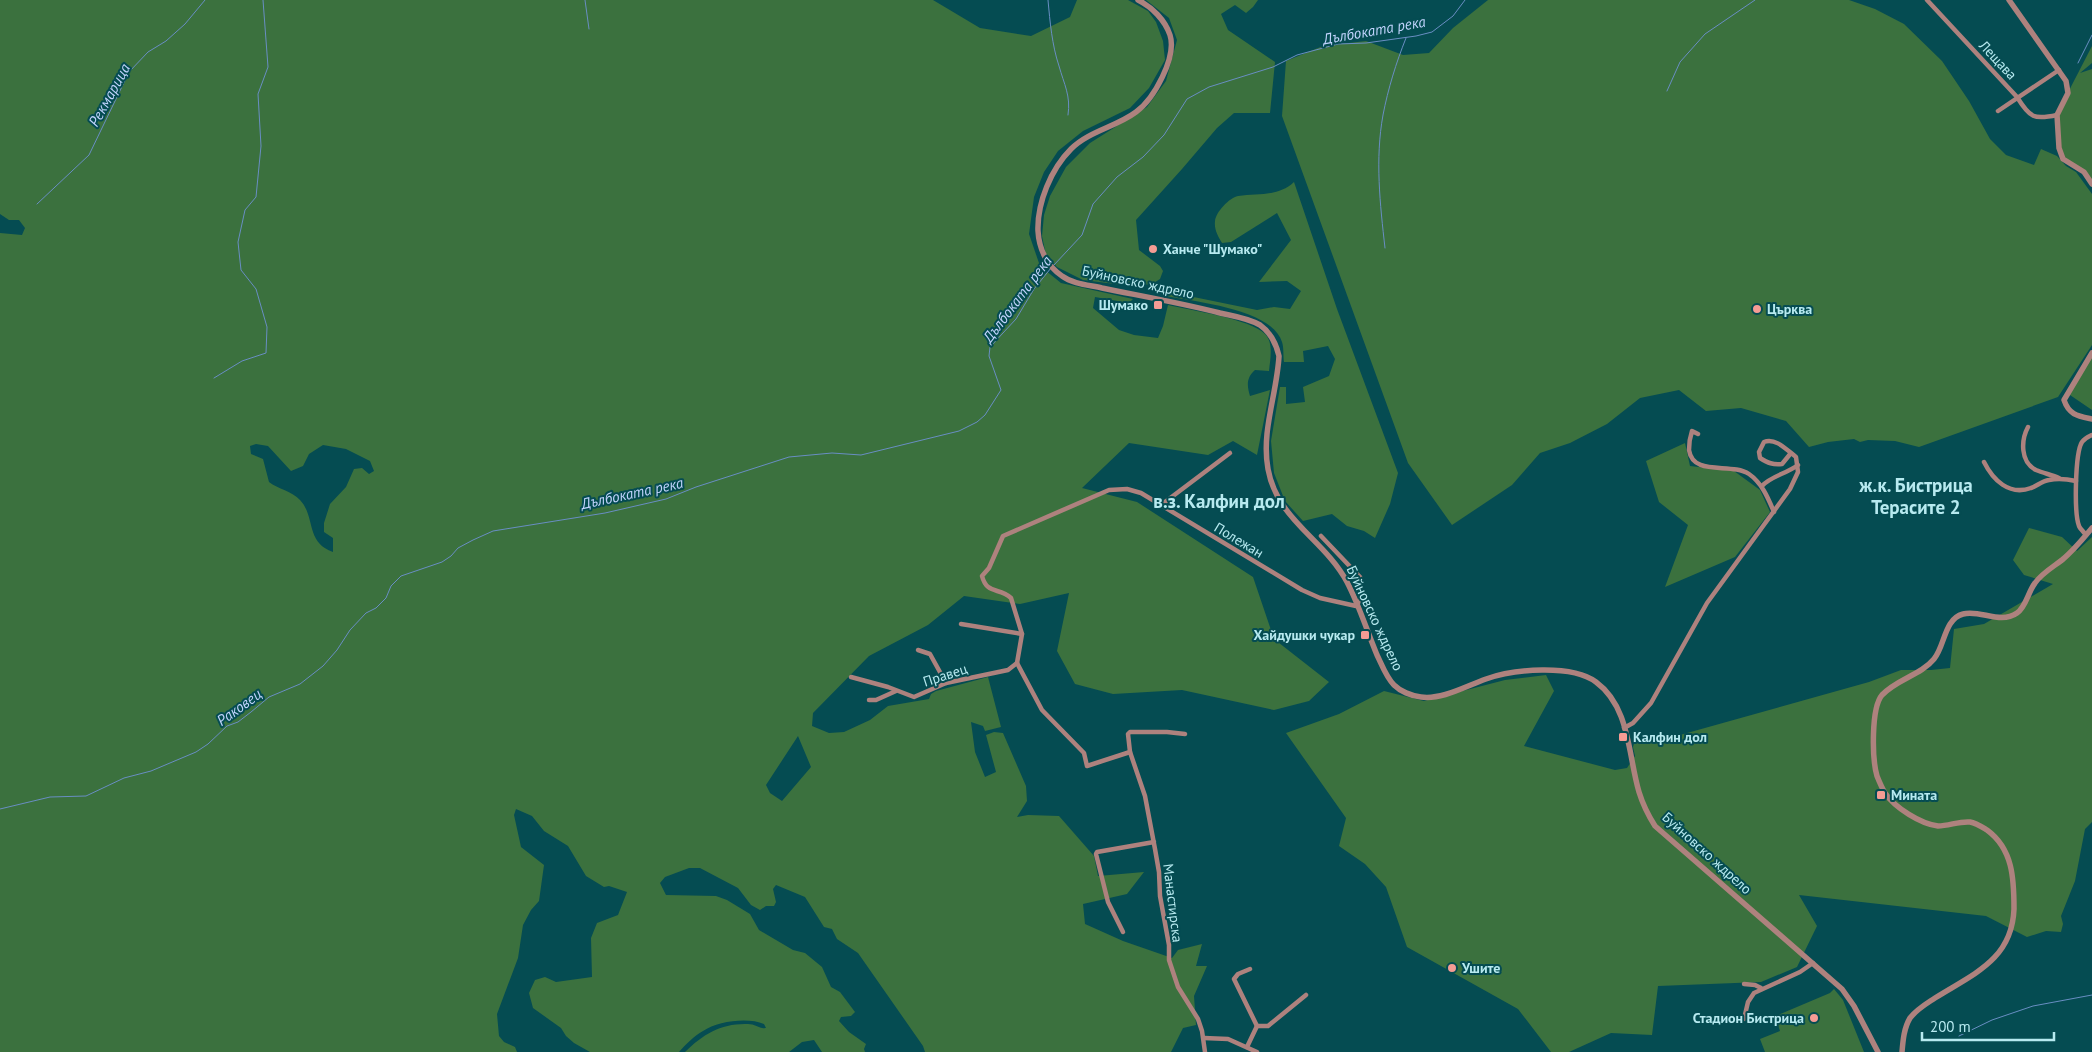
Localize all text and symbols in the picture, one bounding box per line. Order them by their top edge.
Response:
water label: Дълбоката река [1320,12,1427,49]
street label: Лещава [1975,36,2021,83]
water label: Рекмарица [84,60,134,130]
place label: Ханче "Шумако" [1163,240,1262,258]
marker: Ханче "Шумако" [1147,243,1159,255]
water label: Дълбоката река [978,251,1056,347]
street label: Буйновско ждрело [1080,261,1196,303]
place label: Шумако [1099,296,1148,314]
marker: Шумако [1152,299,1164,311]
place label: Църква [1767,300,1812,318]
marker: Църква [1751,303,1763,315]
water label: Дълбоката река [578,473,685,513]
district label: ж.к. Бистрица Терасите 2 [1858,473,1973,519]
district label: в.з. Калфин дол [1153,489,1285,513]
street label: Полежан [1211,518,1267,562]
street label: Буйновско ждрело [1343,562,1407,674]
place label: Хайдушки чукар [1253,626,1355,644]
marker: Хайдушки чукар [1359,629,1371,641]
street label: Правец [921,659,970,691]
water label: Раковец [213,684,265,730]
place label: Калфин дол [1633,728,1707,746]
marker: Калфин дол [1617,731,1629,743]
place label: Мината [1891,786,1937,804]
marker: Мината [1875,789,1887,801]
street label: Буйновско ждрело [1659,808,1755,898]
street label: Манастирска [1159,863,1187,944]
place label: Ушите [1461,959,1500,977]
marker: Ушите [1446,962,1458,974]
place label: Стадион Бистрица [1693,1009,1804,1027]
scale bar [1922,1010,2054,1042]
marker: Стадион Бистрица [1808,1012,1820,1024]
text: 200 m [1930,1017,1971,1036]

